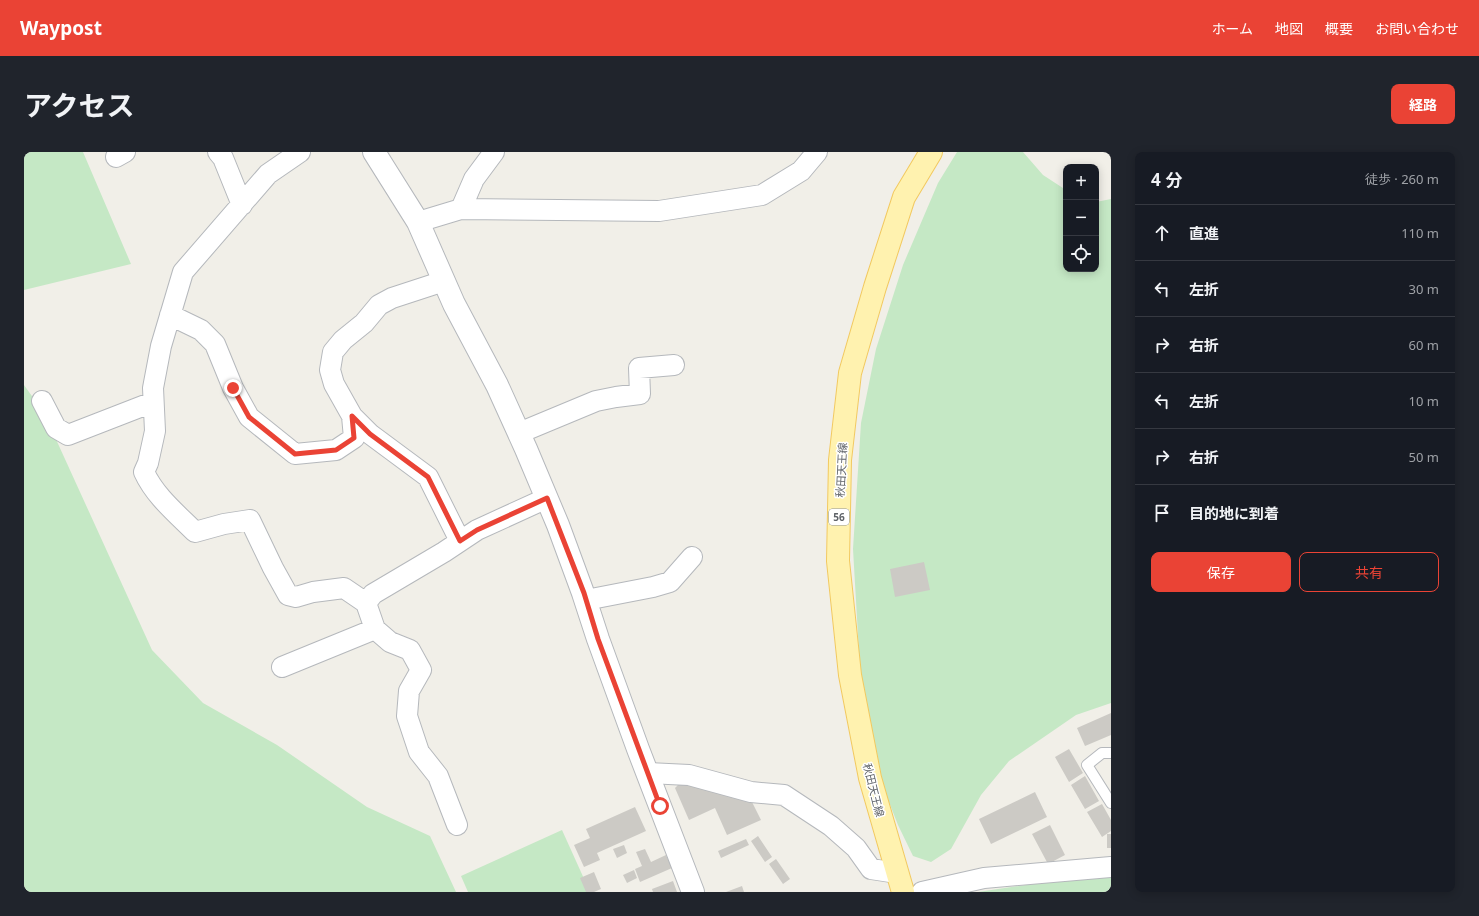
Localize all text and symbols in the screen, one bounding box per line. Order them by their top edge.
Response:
text: Waypost [20,15,102,41]
text: ホーム [1211,19,1253,38]
text: 地図 [1275,19,1303,38]
text: 概要 [1325,19,1353,38]
text: お問い合わせ [1375,19,1459,38]
button: 経路 [1391,84,1455,124]
text: アクセス [24,86,135,124]
map controls [1063,164,1099,272]
button: + [1063,164,1099,200]
text: 4 分 [1151,168,1182,191]
text: 徒歩 · 260 m [1365,170,1439,188]
button: − [1063,200,1099,236]
icon: ahead [1151,222,1173,244]
text: 直進 [1189,223,1219,243]
text: 110 m [1401,224,1439,242]
button: locate [1063,236,1099,272]
icon: left [1151,278,1173,300]
text: 左折 [1189,279,1219,299]
text: 30 m [1409,280,1439,298]
icon: right [1151,334,1173,356]
text: 右折 [1189,335,1219,355]
text: 60 m [1409,336,1439,354]
route end [224,379,242,397]
icon: left [1151,390,1173,412]
text: 左折 [1189,391,1219,411]
text: 10 m [1409,392,1439,410]
street label: 秋田天王線 [832,442,850,498]
icon: right [1151,446,1173,468]
text: 右折 [1189,447,1219,467]
text: 50 m [1409,448,1439,466]
icon: arrive [1151,502,1173,524]
text: 目的地に到着 [1189,503,1279,523]
road number: 56 [829,509,849,525]
button: 保存 [1151,552,1291,592]
button: 共有 [1299,552,1439,592]
street label: 秋田天王線 [860,762,888,818]
route start [651,797,669,815]

